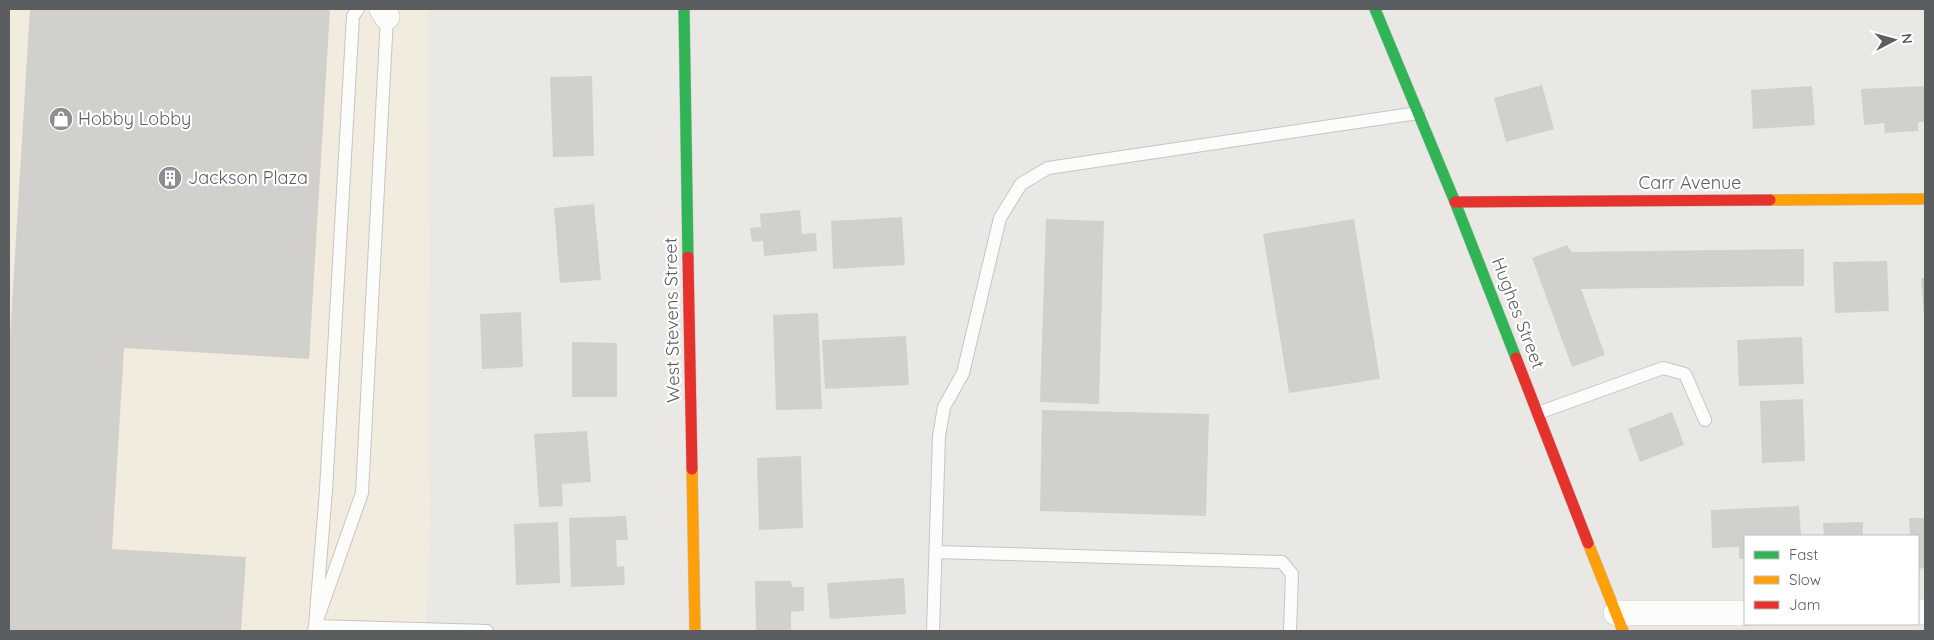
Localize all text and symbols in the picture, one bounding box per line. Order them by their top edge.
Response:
north arrow [1869,15,1919,65]
text: N [1897,33,1916,45]
shop icon: Hobby Lobby [48,106,74,132]
place label: Hobby Lobby [78,107,191,130]
building icon: Jackson Plaza [157,165,183,191]
place label: Jackson Plaza [188,166,308,189]
street label: Carr Avenue [1639,171,1742,194]
street label: West Stevens Street [659,237,684,403]
street label: Hughes Street [1487,254,1550,372]
legend [1744,535,1919,625]
text: Fast [1789,545,1818,564]
text: Slow [1789,570,1821,589]
text: Jam [1789,595,1820,614]

